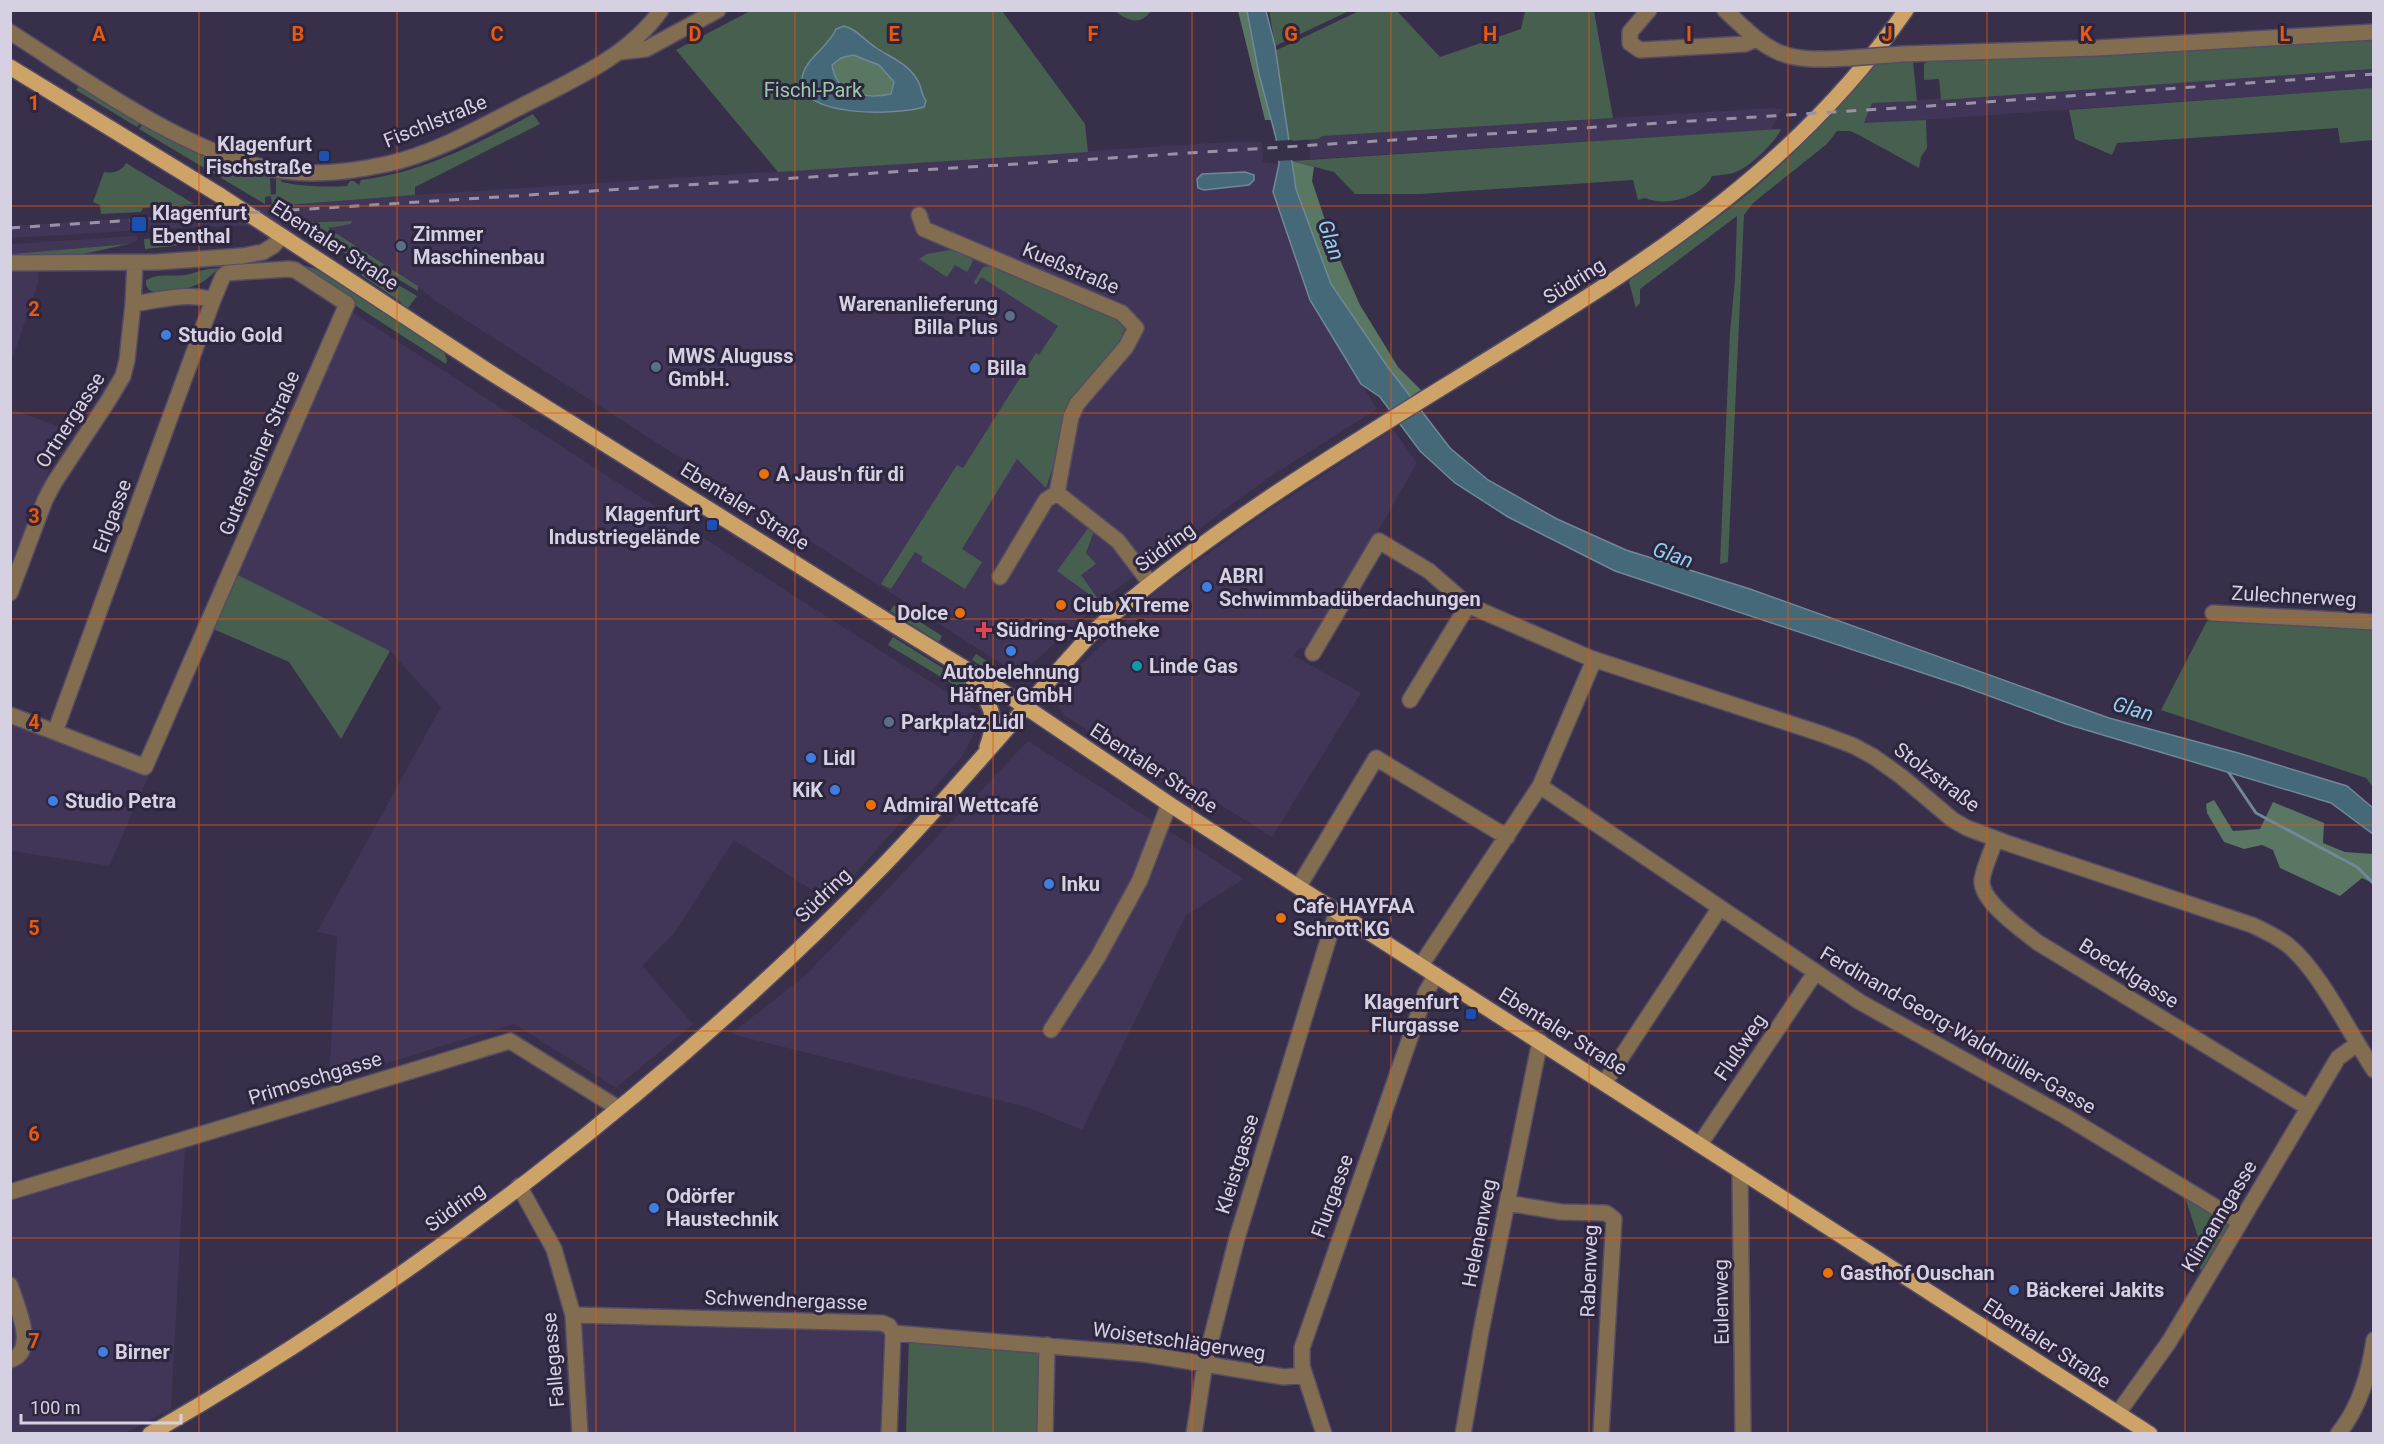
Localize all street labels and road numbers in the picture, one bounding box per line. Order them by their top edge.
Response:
street label: Fischlstraße [380,89,490,153]
street label: Ebentaler Straße [267,195,403,295]
street label: Kueßstraße [1019,237,1123,299]
street label: Südring [1539,253,1609,309]
street label: Gutensteiner Straße [213,367,305,539]
street label: Ortnergasse [30,368,110,472]
street label: Ebentaler Straße [676,457,814,555]
street label: Erlgasse [88,476,136,556]
street label: Südring [1130,517,1200,577]
street label: Zulechnerweg [2231,581,2357,611]
street label: Ebentaler Straße [1086,718,1222,818]
street label: Stolzstraße [1889,737,1985,817]
street label: Südring [790,863,856,927]
street label: Boecklgasse [2075,933,2183,1013]
street label: Ferdinand-Georg-Waldmüller-Gasse [1816,941,2100,1119]
street label: Ebentaler Straße [1494,982,1632,1080]
street label: Flußweg [1709,1009,1771,1085]
street label: Primoschgasse [245,1046,385,1110]
street label: Kleistgasse [1210,1111,1264,1217]
street label: Flurgasse [1306,1151,1358,1241]
street label: Klimanngasse [2176,1156,2262,1276]
street label: Südring [420,1177,490,1237]
street label: Helenenweg [1457,1177,1501,1289]
street label: Rabenweg [1575,1224,1603,1318]
street label: Eulenweg [1708,1259,1734,1345]
street label: Schwendnergasse [704,1285,868,1315]
street label: Ebentaler Straße [1979,1293,2115,1393]
street label: Fallegasse [537,1311,569,1409]
street label: Woisetschlägerweg [1091,1317,1267,1365]

